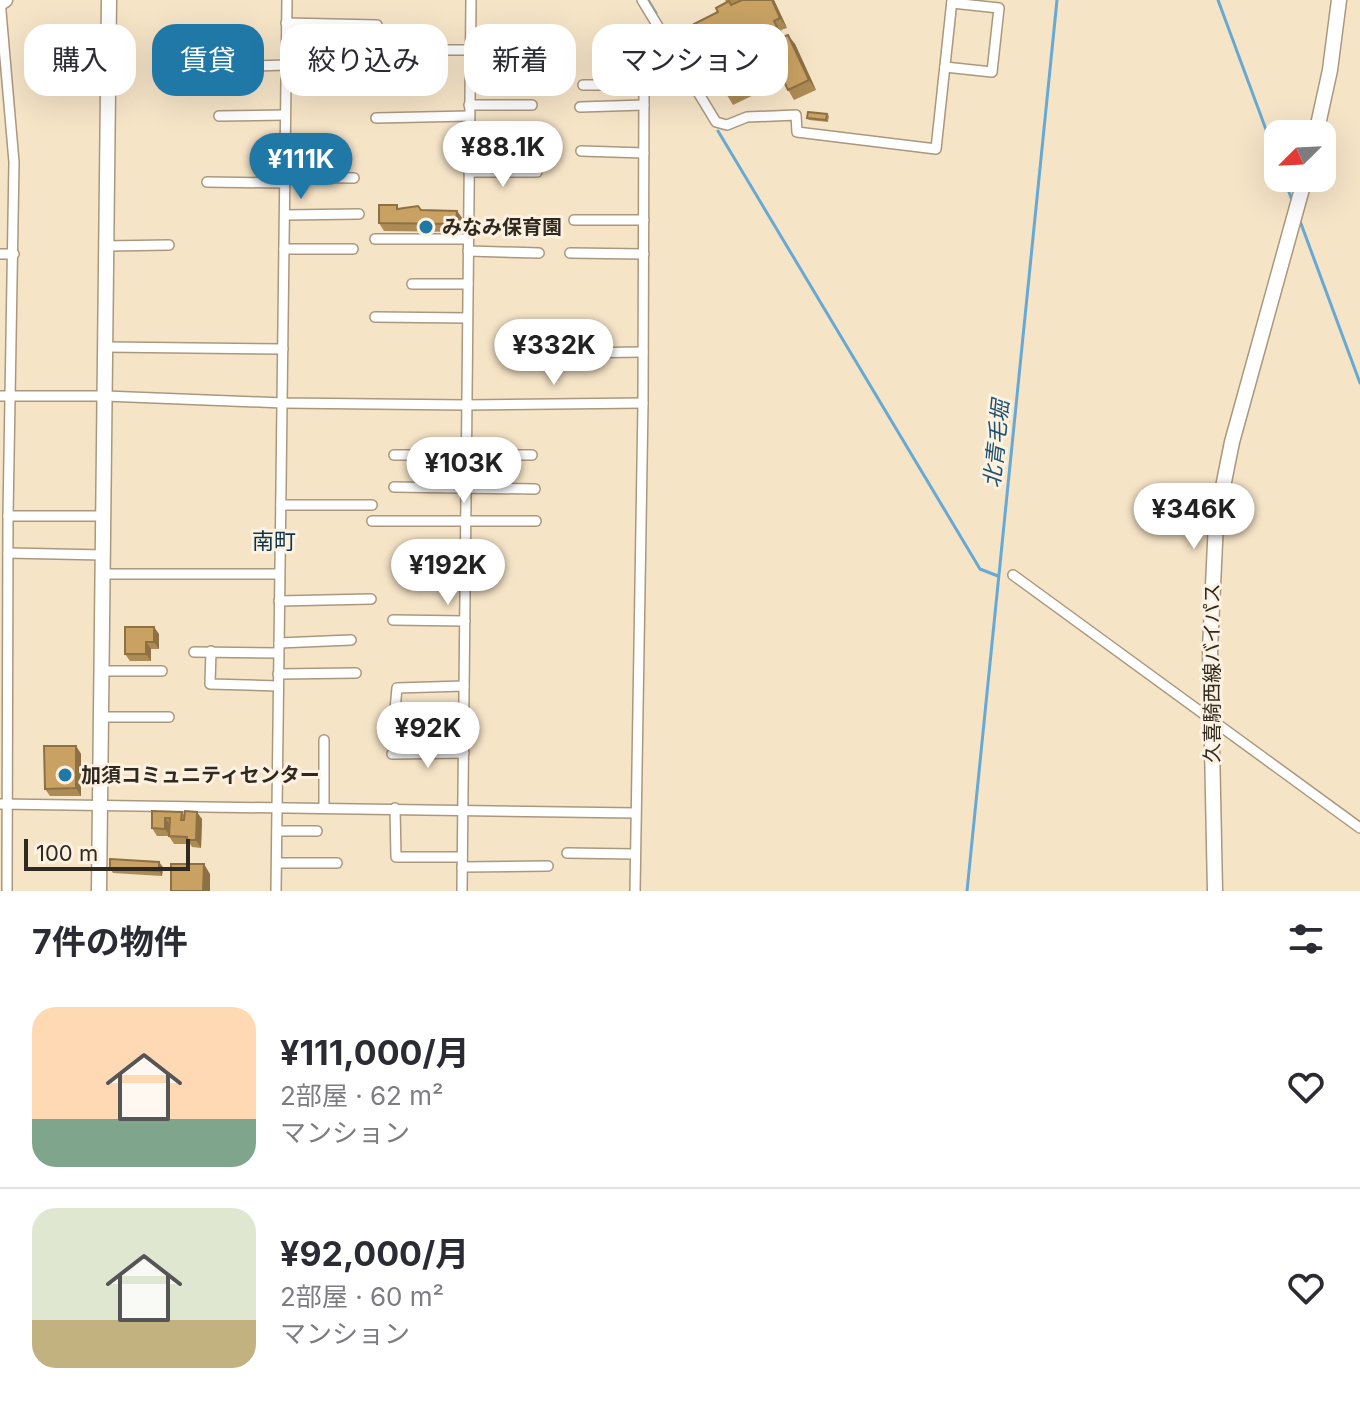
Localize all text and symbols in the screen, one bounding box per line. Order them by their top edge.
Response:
chip: 購入 [24,24,136,96]
chip: 賃貸 [152,24,264,96]
chip: 絞り込み [280,24,448,96]
chip: 新着 [464,24,576,96]
chip: マンション [592,24,788,96]
north arrow [1264,120,1336,192]
map controls [1264,120,1336,192]
pin: ¥88.1K [438,121,568,189]
text: ¥88.1K [461,131,545,162]
pin: ¥111K [245,133,357,201]
text: ¥111K [267,143,335,174]
place label: みなみ保育園 [442,215,562,239]
marker: みなみ保育園 [417,218,435,236]
pin: ¥332K [498,319,610,387]
text: ¥332K [512,329,596,360]
water label: 北青毛堀 [978,396,1014,489]
pin: ¥103K [408,437,520,505]
text: ¥103K [424,447,504,478]
pin: ¥346K [1138,483,1250,551]
text: ¥346K [1152,493,1236,524]
district label: 南町 [252,528,296,554]
pin: ¥192K [392,539,504,607]
text: ¥192K [409,549,487,580]
street label: 久喜騎西線バイパス [1200,583,1224,763]
pin: ¥92K [381,702,475,770]
text: ¥92K [395,712,461,743]
place label: 加須コミュニティセンター [81,763,320,787]
marker: 加須コミュニティセンター [56,766,74,784]
scale bar [24,835,190,871]
text: 100 m [36,840,98,866]
icon: filters [1284,917,1328,961]
text: 7件の物件 [32,921,188,962]
text: ¥111,000/月 [280,1032,470,1073]
icon: home [96,1039,192,1135]
icon: heart [1284,1065,1328,1109]
text: 2部屋 · 62 m² [280,1080,444,1111]
text: マンション [280,1117,410,1148]
text: ¥92,000/月 [280,1233,469,1274]
icon: home [96,1240,192,1336]
icon: heart [1284,1266,1328,1310]
text: 2部屋 · 60 m² [280,1281,444,1312]
text: マンション [280,1318,410,1349]

